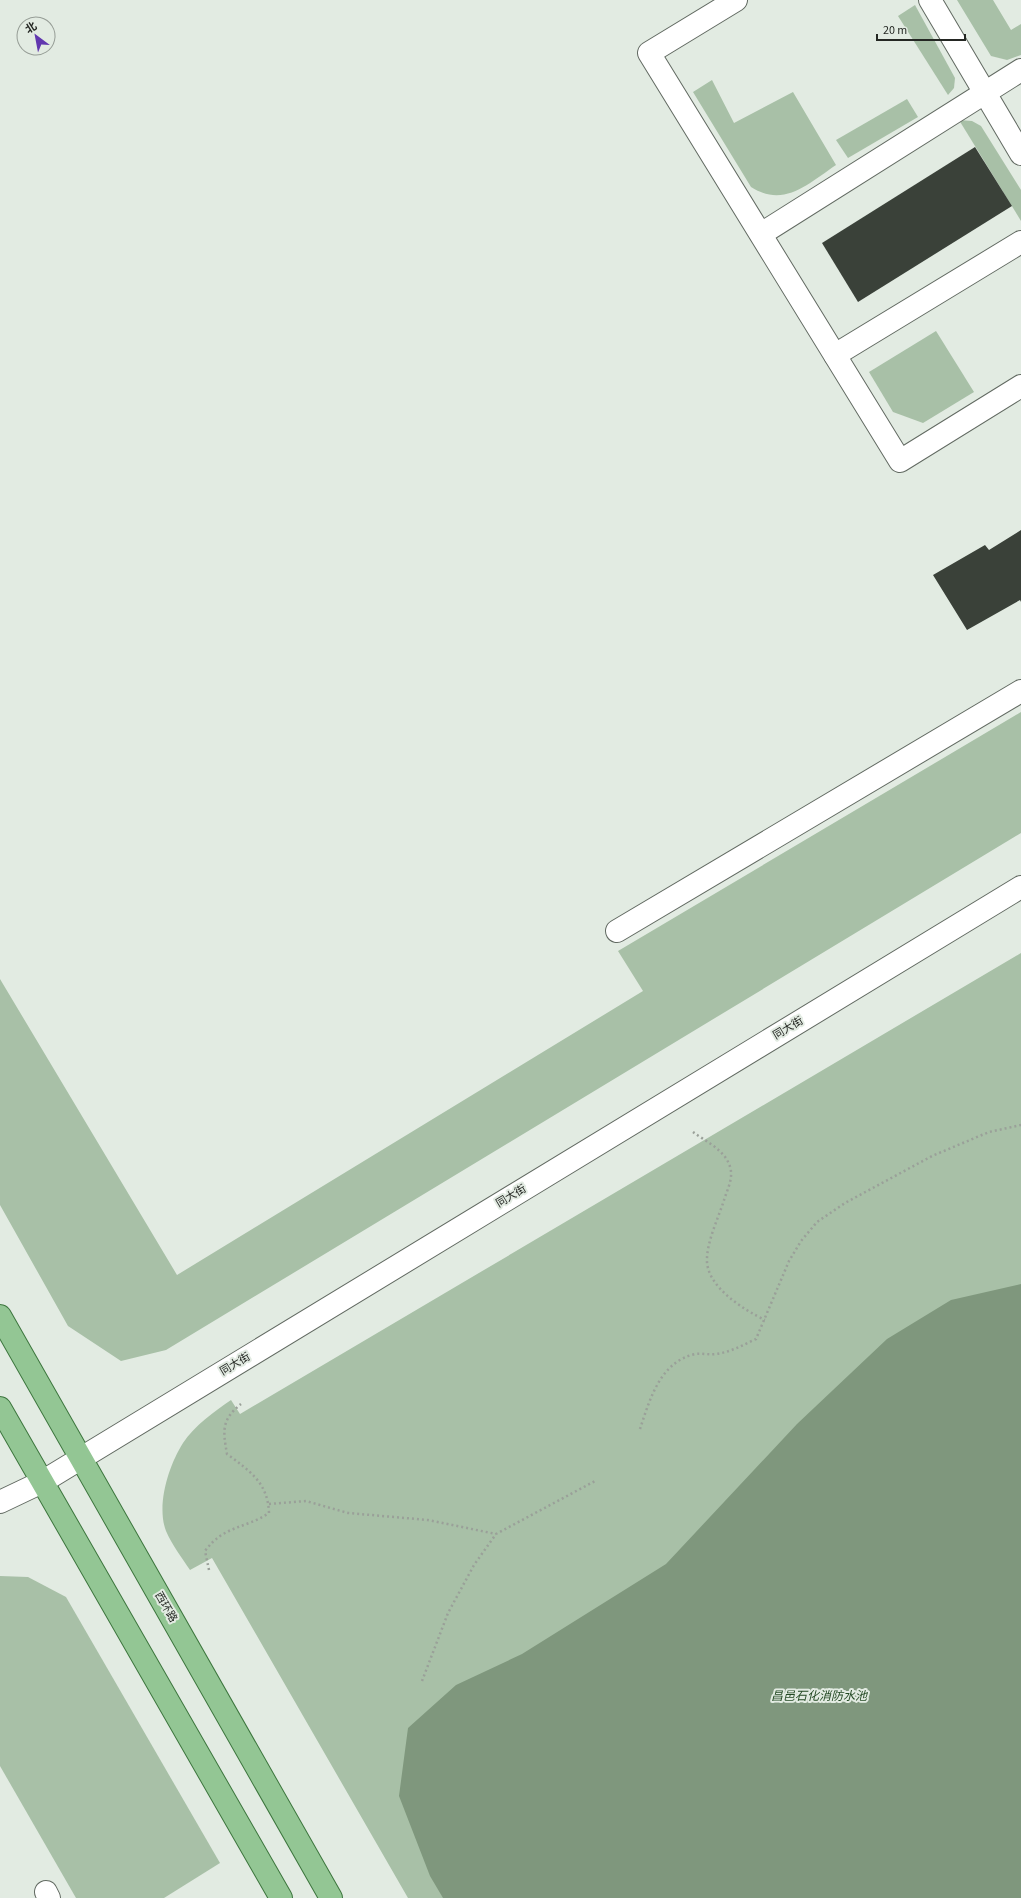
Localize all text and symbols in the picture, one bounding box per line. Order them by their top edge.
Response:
north arrow [16,16,56,56]
scale bar [877,16,965,42]
text: 北 [22,19,40,37]
text: 20 m [883,22,907,39]
street label: 同大街 [770,1013,806,1043]
street label: 同大街 [493,1181,529,1211]
street label: 同大街 [217,1349,253,1379]
street label: 西环路 [151,1589,181,1625]
water label: 昌邑石化消防水池 [771,1688,868,1705]

